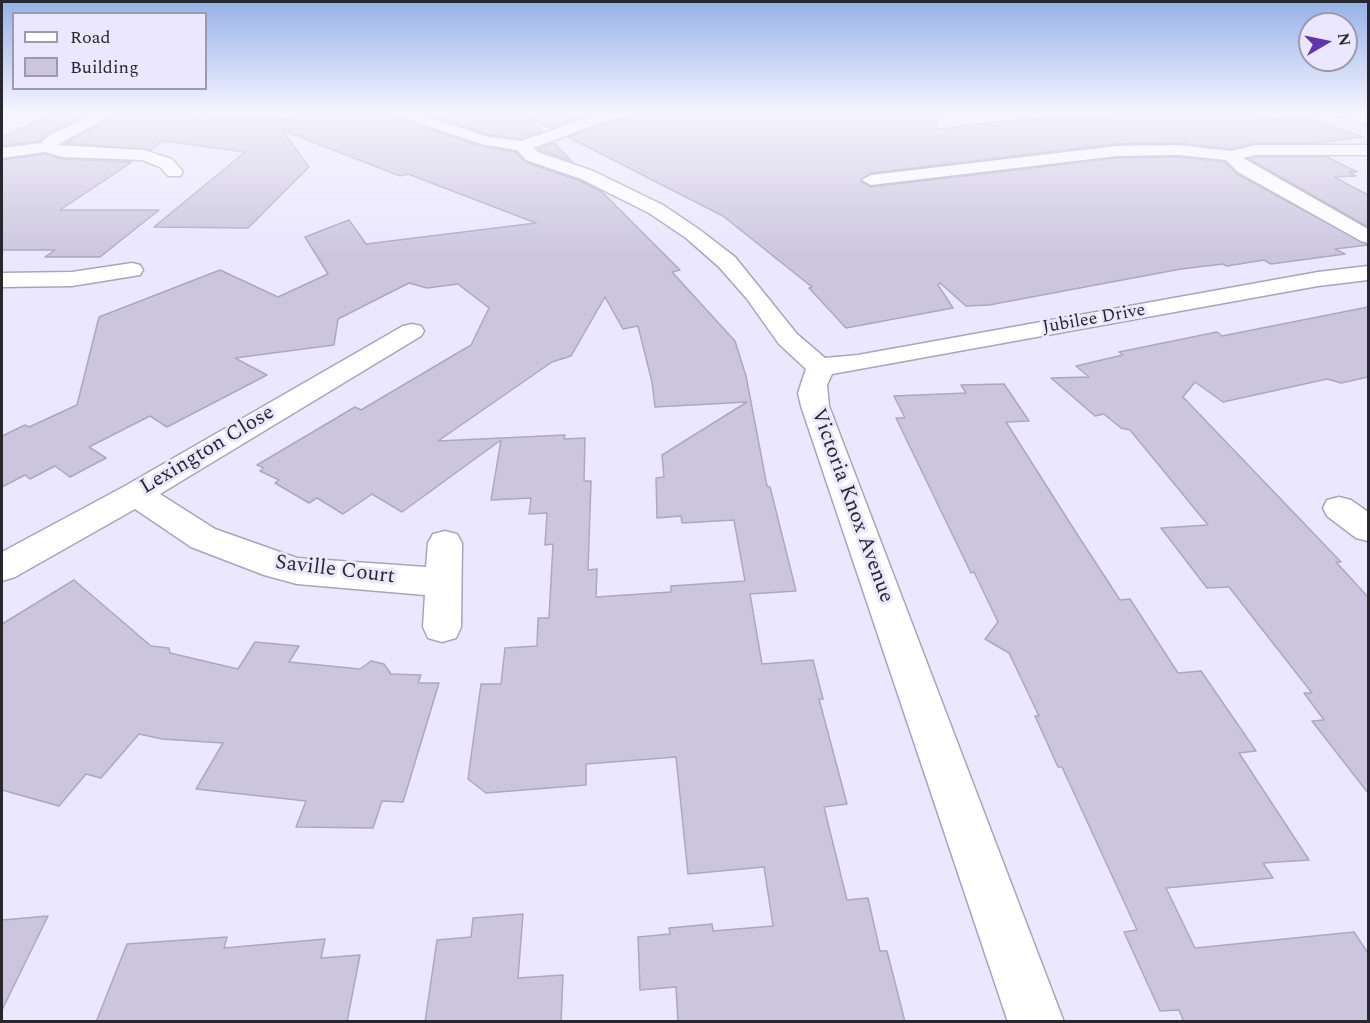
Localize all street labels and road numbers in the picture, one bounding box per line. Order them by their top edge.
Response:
street label: Jubilee Drive [1041,300,1147,340]
street label: Lexington Close [136,401,280,501]
street label: Victoria Knox Avenue [804,405,898,607]
street label: Saville Court [274,551,396,591]

